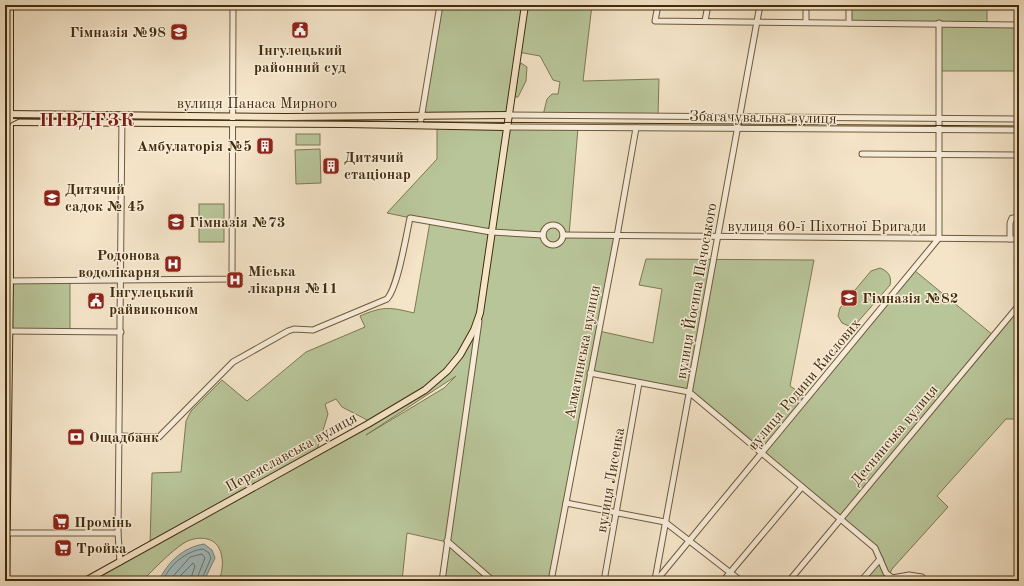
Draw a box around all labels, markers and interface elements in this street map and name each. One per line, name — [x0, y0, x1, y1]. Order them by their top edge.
public building icon: Інгулецький районний суд — [290, 20, 310, 40]
school or university icon: Гімназія №98 — [169, 22, 189, 42]
place label: Гімназія №98 — [70, 26, 166, 41]
place label: Інгулецький районний суд — [254, 44, 346, 76]
street label: вулиця Панаса Мирного — [177, 97, 337, 112]
street label: Збагачувальна вулиця — [689, 110, 837, 127]
district label: ПІВДГЗК — [39, 112, 135, 131]
building icon: Амбулаторія №5 — [255, 136, 275, 156]
place label: Амбулаторія №5 — [137, 140, 252, 155]
place label: Дитячий стаціонар — [344, 151, 411, 183]
building icon: Дитячий стаціонар — [321, 156, 341, 176]
place label: Дитячий садок № 45 — [65, 183, 145, 215]
school or university icon: Дитячий садок № 45 — [42, 188, 62, 208]
street label: вулиця Йосипа Пачоського — [671, 201, 720, 381]
school or university icon: Гімназія №73 — [166, 212, 186, 232]
place label: Гімназія №73 — [189, 216, 285, 231]
street label: вулиця 60-ї Піхотної Бригади — [728, 220, 926, 235]
place label: Родонова водолікарня — [78, 249, 160, 281]
hospital icon: Родонова водолікарня — [163, 254, 183, 274]
place label: Міська лікарня №11 — [248, 265, 338, 297]
hospital icon: Міська лікарня №11 — [225, 270, 245, 290]
street label: Алматинська вулиця — [563, 284, 604, 421]
place label: Інгулецький райвиконком — [109, 286, 199, 318]
school or university icon: Гімназія №82 — [839, 288, 859, 308]
public building icon: Інгулецький райвиконком — [86, 291, 106, 311]
place label: Гімназія №82 — [862, 292, 958, 307]
street label: вулиця Родини Кислових — [746, 316, 864, 453]
street label: Деснянська вулиця — [849, 382, 942, 489]
street label: Переяславська вулиця — [223, 411, 360, 496]
street label: вулиця Лисенка — [595, 426, 628, 534]
bank icon: Ощадбанк — [66, 427, 86, 447]
place label: Ощадбанк — [89, 431, 159, 446]
supermarket icon: Промінь — [51, 512, 71, 532]
place label: Промінь — [74, 516, 132, 531]
supermarket icon: Тройка — [53, 538, 73, 558]
place label: Тройка — [76, 542, 127, 557]

